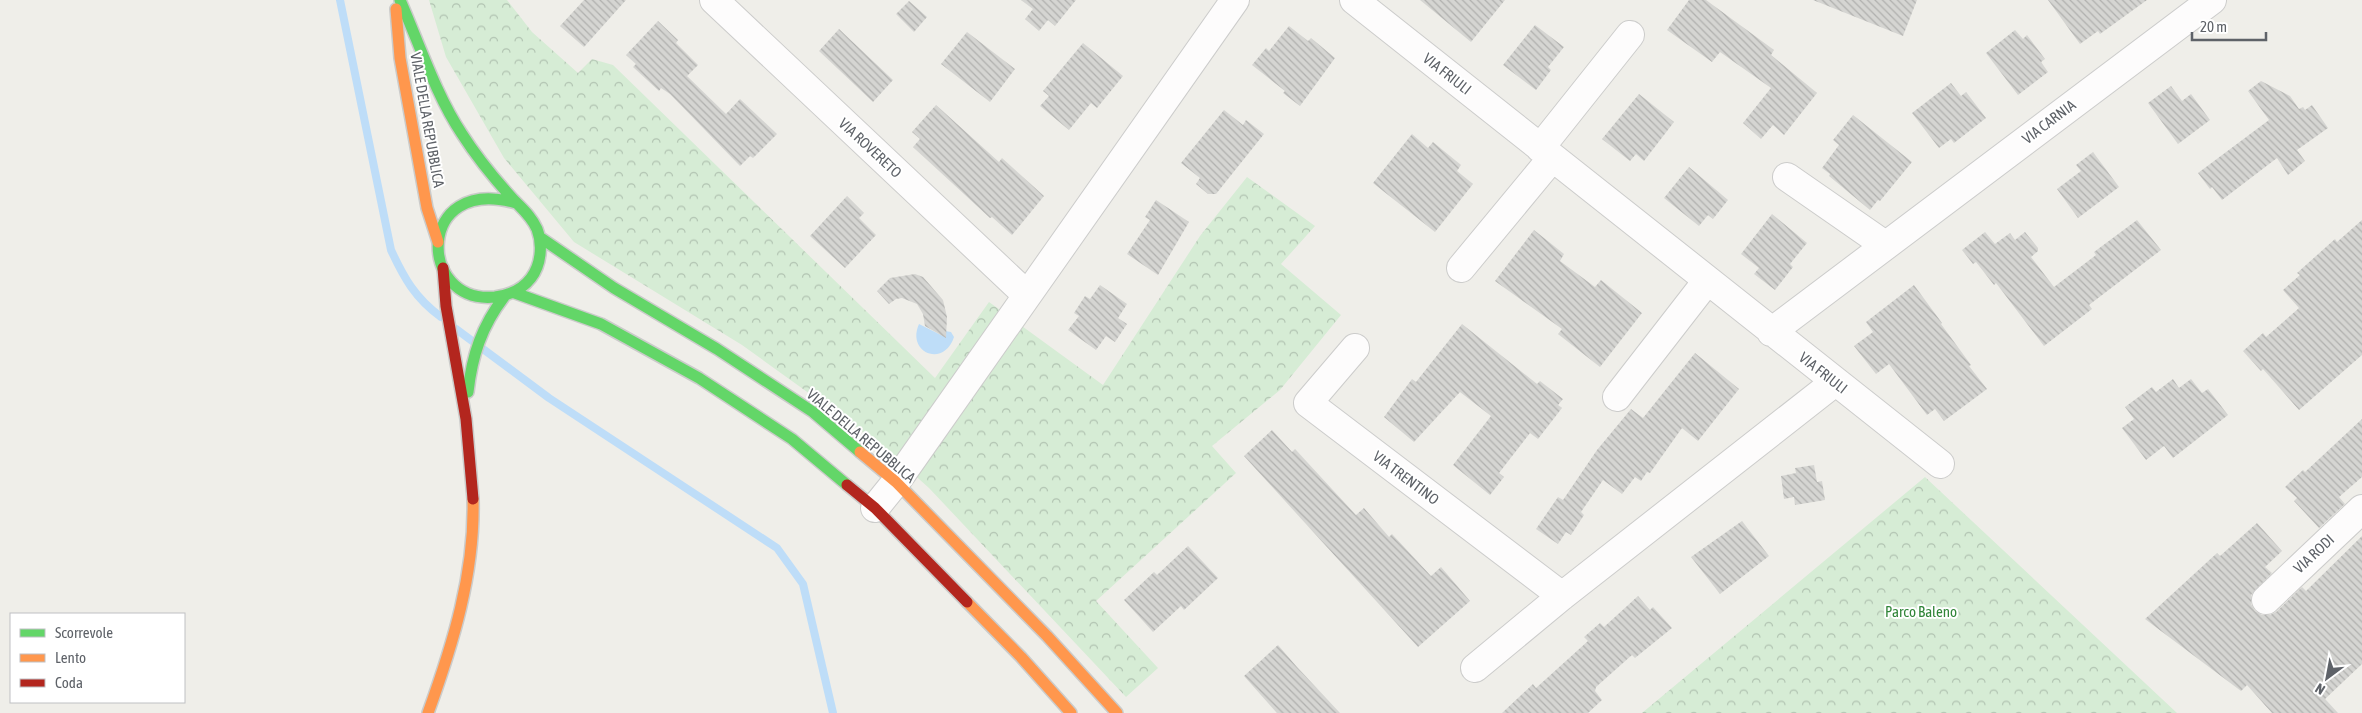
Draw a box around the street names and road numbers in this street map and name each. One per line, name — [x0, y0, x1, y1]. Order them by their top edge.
street label: VIA FRIULI — [1420, 50, 1475, 98]
street label: VIALE DELLA REPUBBLICA — [407, 51, 448, 189]
street label: VIA CARNIA — [2019, 96, 2079, 147]
street label: VIA ROVERETO — [836, 114, 905, 181]
street label: VIA FRIULI — [1796, 349, 1851, 397]
street label: VIALE DELLA REPUBBLICA — [804, 385, 920, 486]
street label: VIA TRENTINO — [1370, 447, 1443, 508]
street label: VIA RODI — [2290, 531, 2337, 577]

